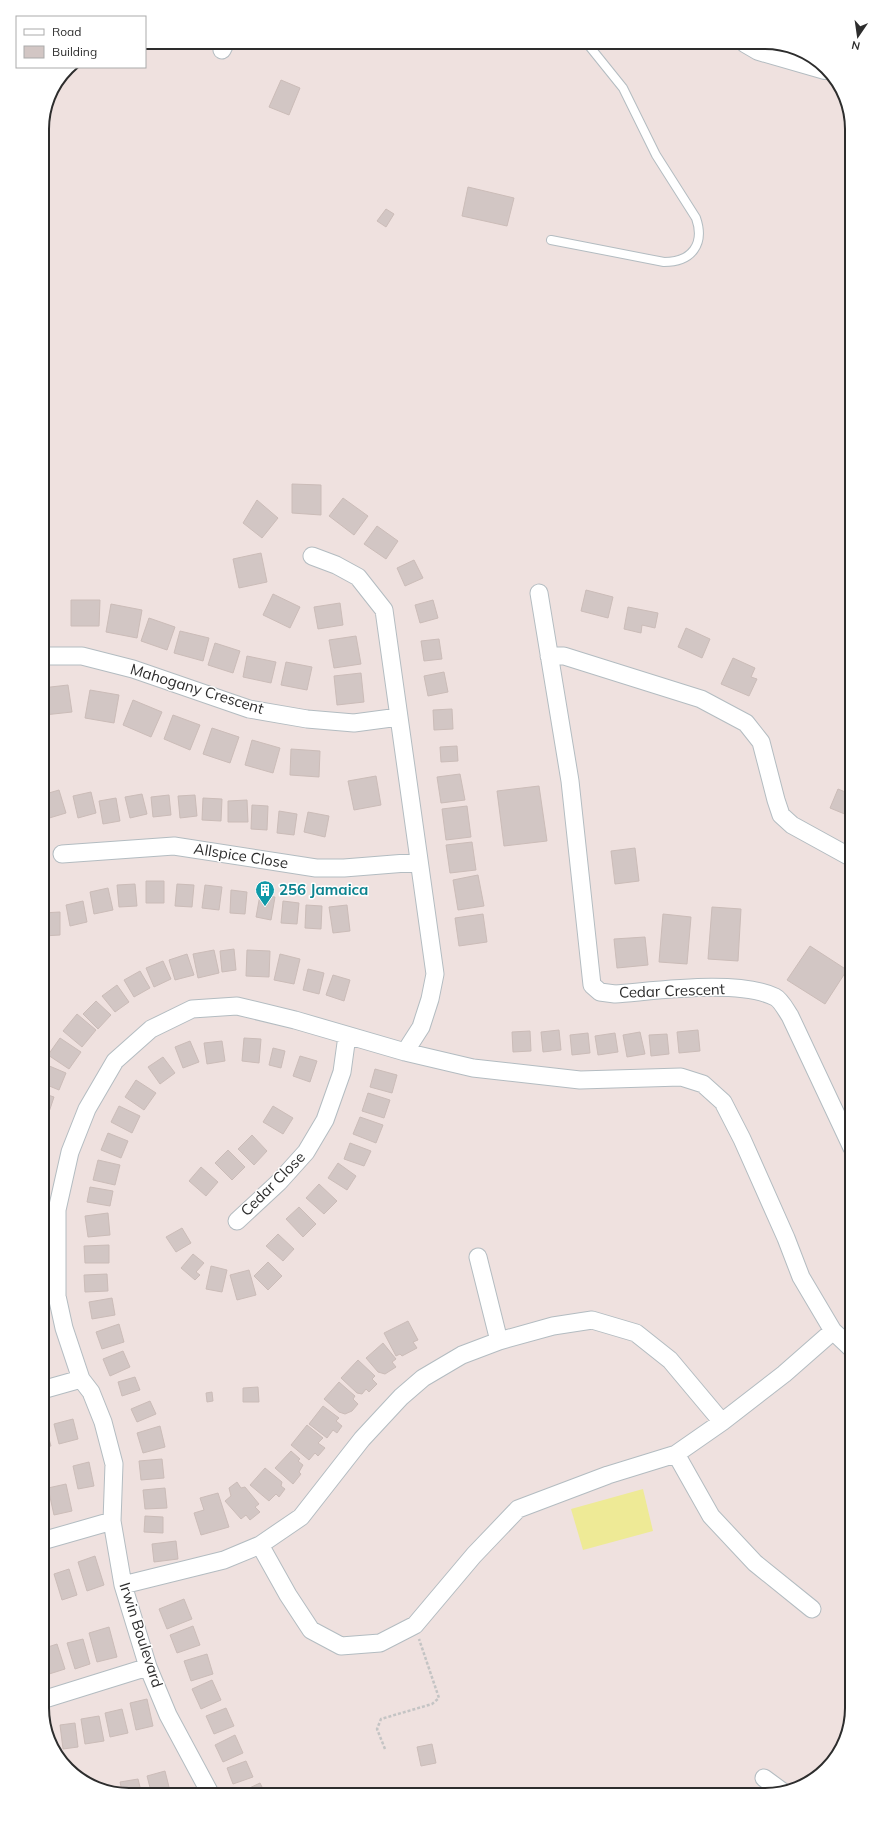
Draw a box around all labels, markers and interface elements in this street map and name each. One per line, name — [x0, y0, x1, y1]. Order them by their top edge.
legend — [16, 16, 146, 68]
north arrow — [838, 16, 878, 56]
text: Road — [52, 24, 81, 39]
text: N — [850, 38, 861, 53]
text: Building — [52, 44, 97, 59]
street label: Mahogany Crescent — [128, 659, 266, 718]
street label: Allspice Close — [192, 839, 290, 872]
building icon: 256 Jamaica — [254, 879, 276, 907]
place label: 256 Jamaica — [279, 880, 368, 899]
street label: Cedar Crescent — [619, 979, 725, 1002]
street label: Cedar Close — [236, 1147, 309, 1220]
street label: Irwin Boulevard — [116, 1580, 167, 1690]

